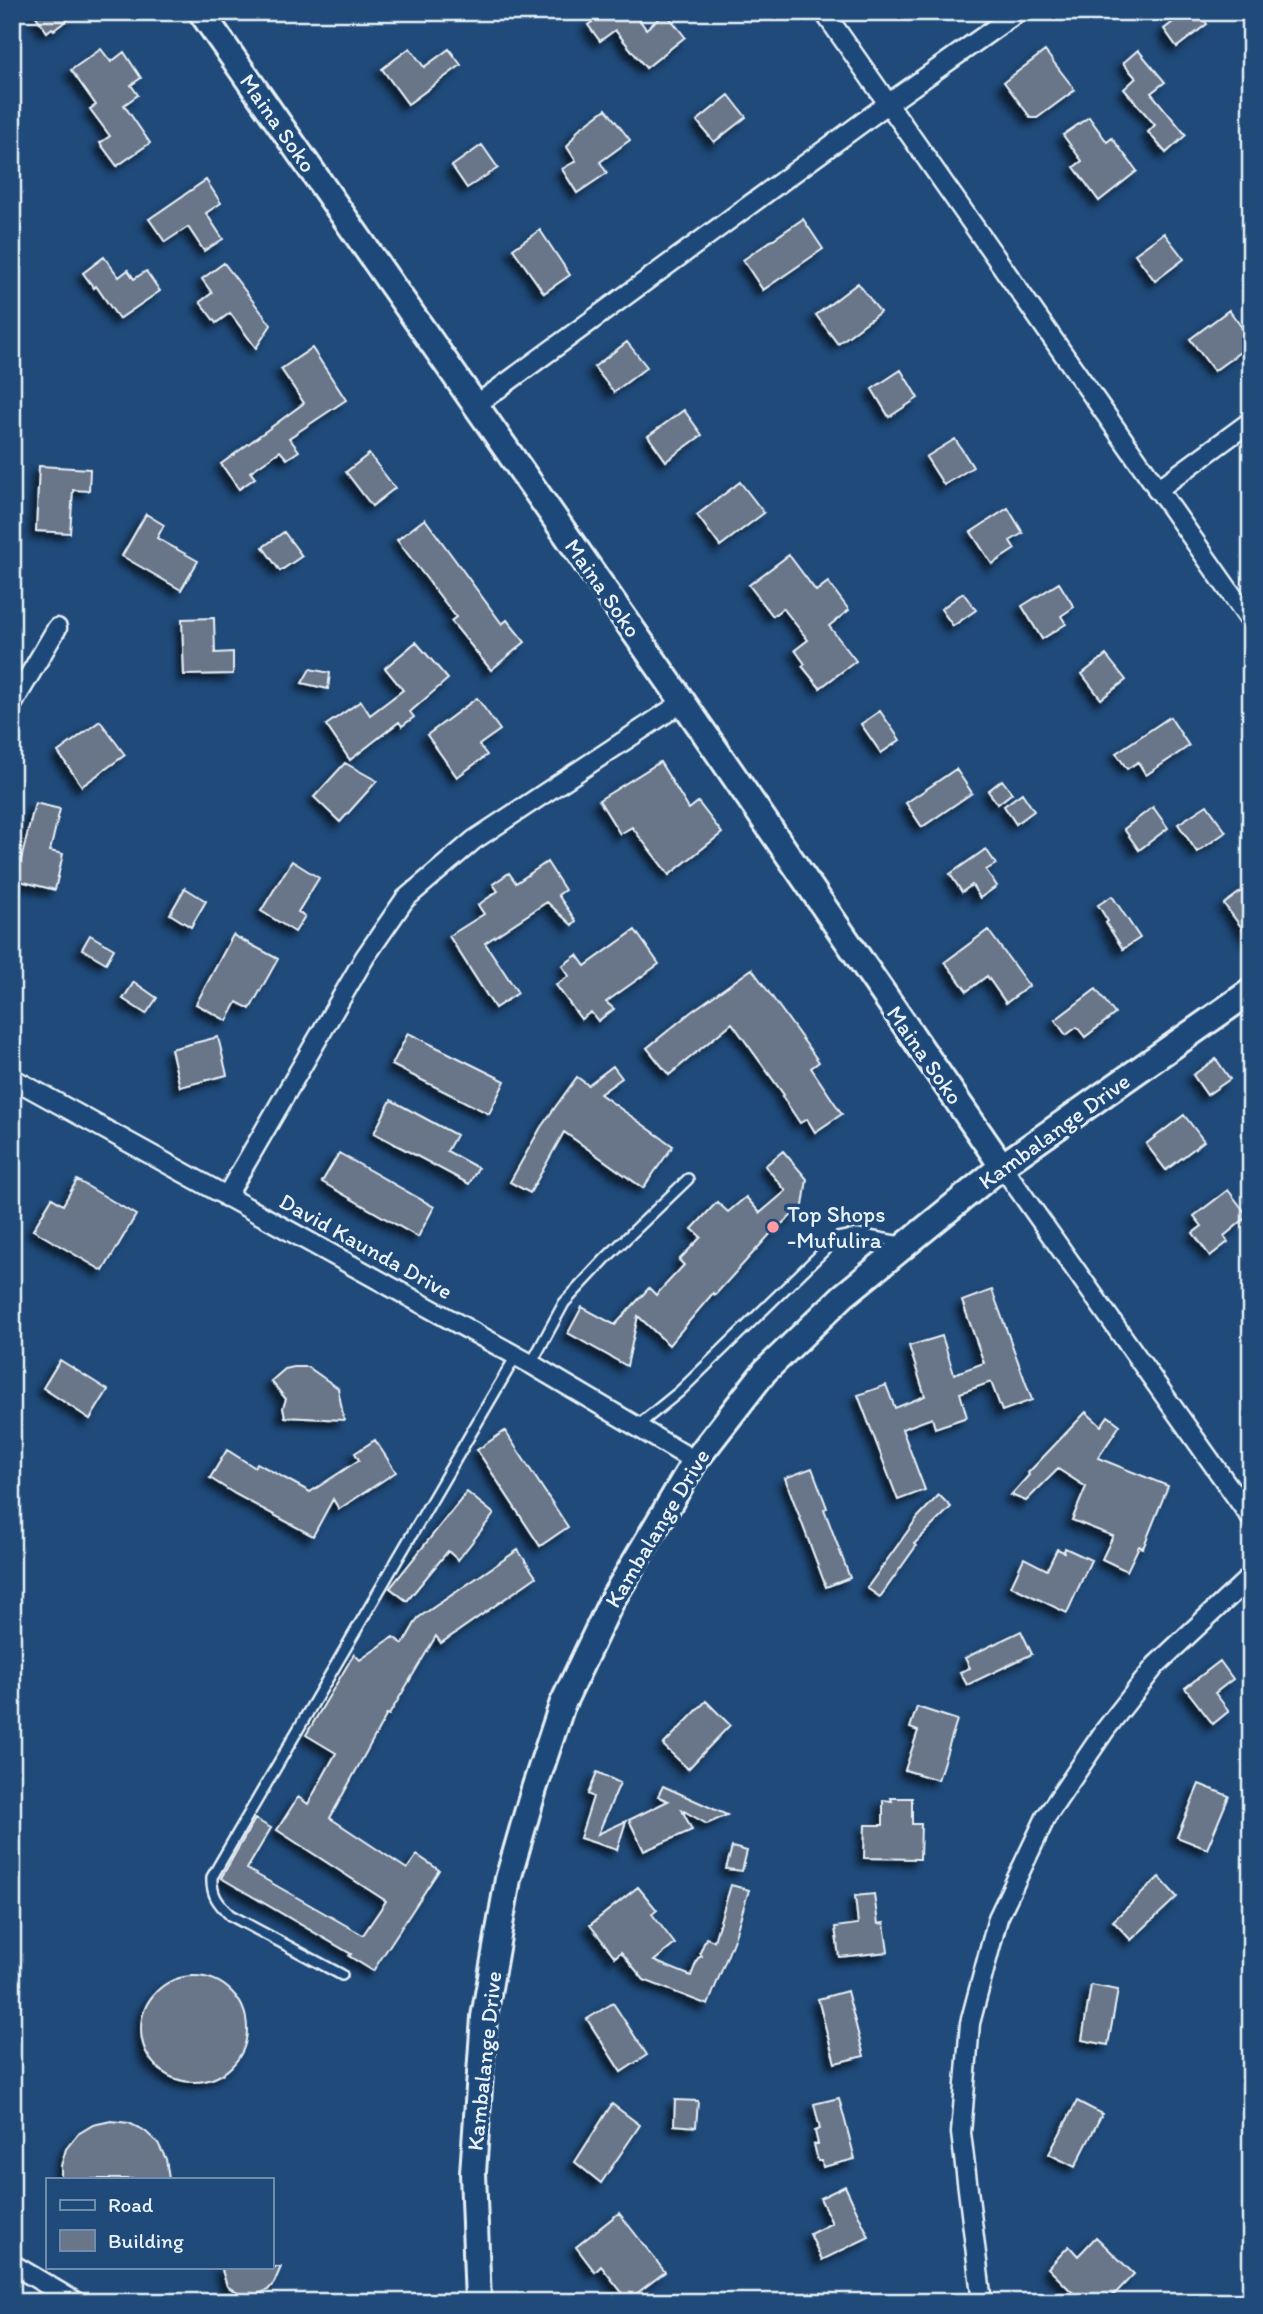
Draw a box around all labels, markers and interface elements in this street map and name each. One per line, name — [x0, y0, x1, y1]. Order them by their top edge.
street label: Maina Soko — [234, 68, 322, 178]
street label: Maina Soko — [559, 533, 647, 643]
street label: Maina Soko — [881, 1000, 969, 1110]
street label: Kambalange Drive — [973, 1067, 1135, 1195]
street label: David Kaunda Drive — [274, 1187, 458, 1305]
place label: Top Shops -Mufulira — [787, 1200, 886, 1254]
marker: Top Shops -Mufulira — [765, 1219, 781, 1235]
street label: Kambalange Drive — [599, 1443, 715, 1613]
street label: Kambalange Drive — [461, 1970, 507, 2152]
legend — [46, 2178, 273, 2268]
text: Road — [108, 2192, 154, 2217]
text: Building — [108, 2228, 184, 2253]

